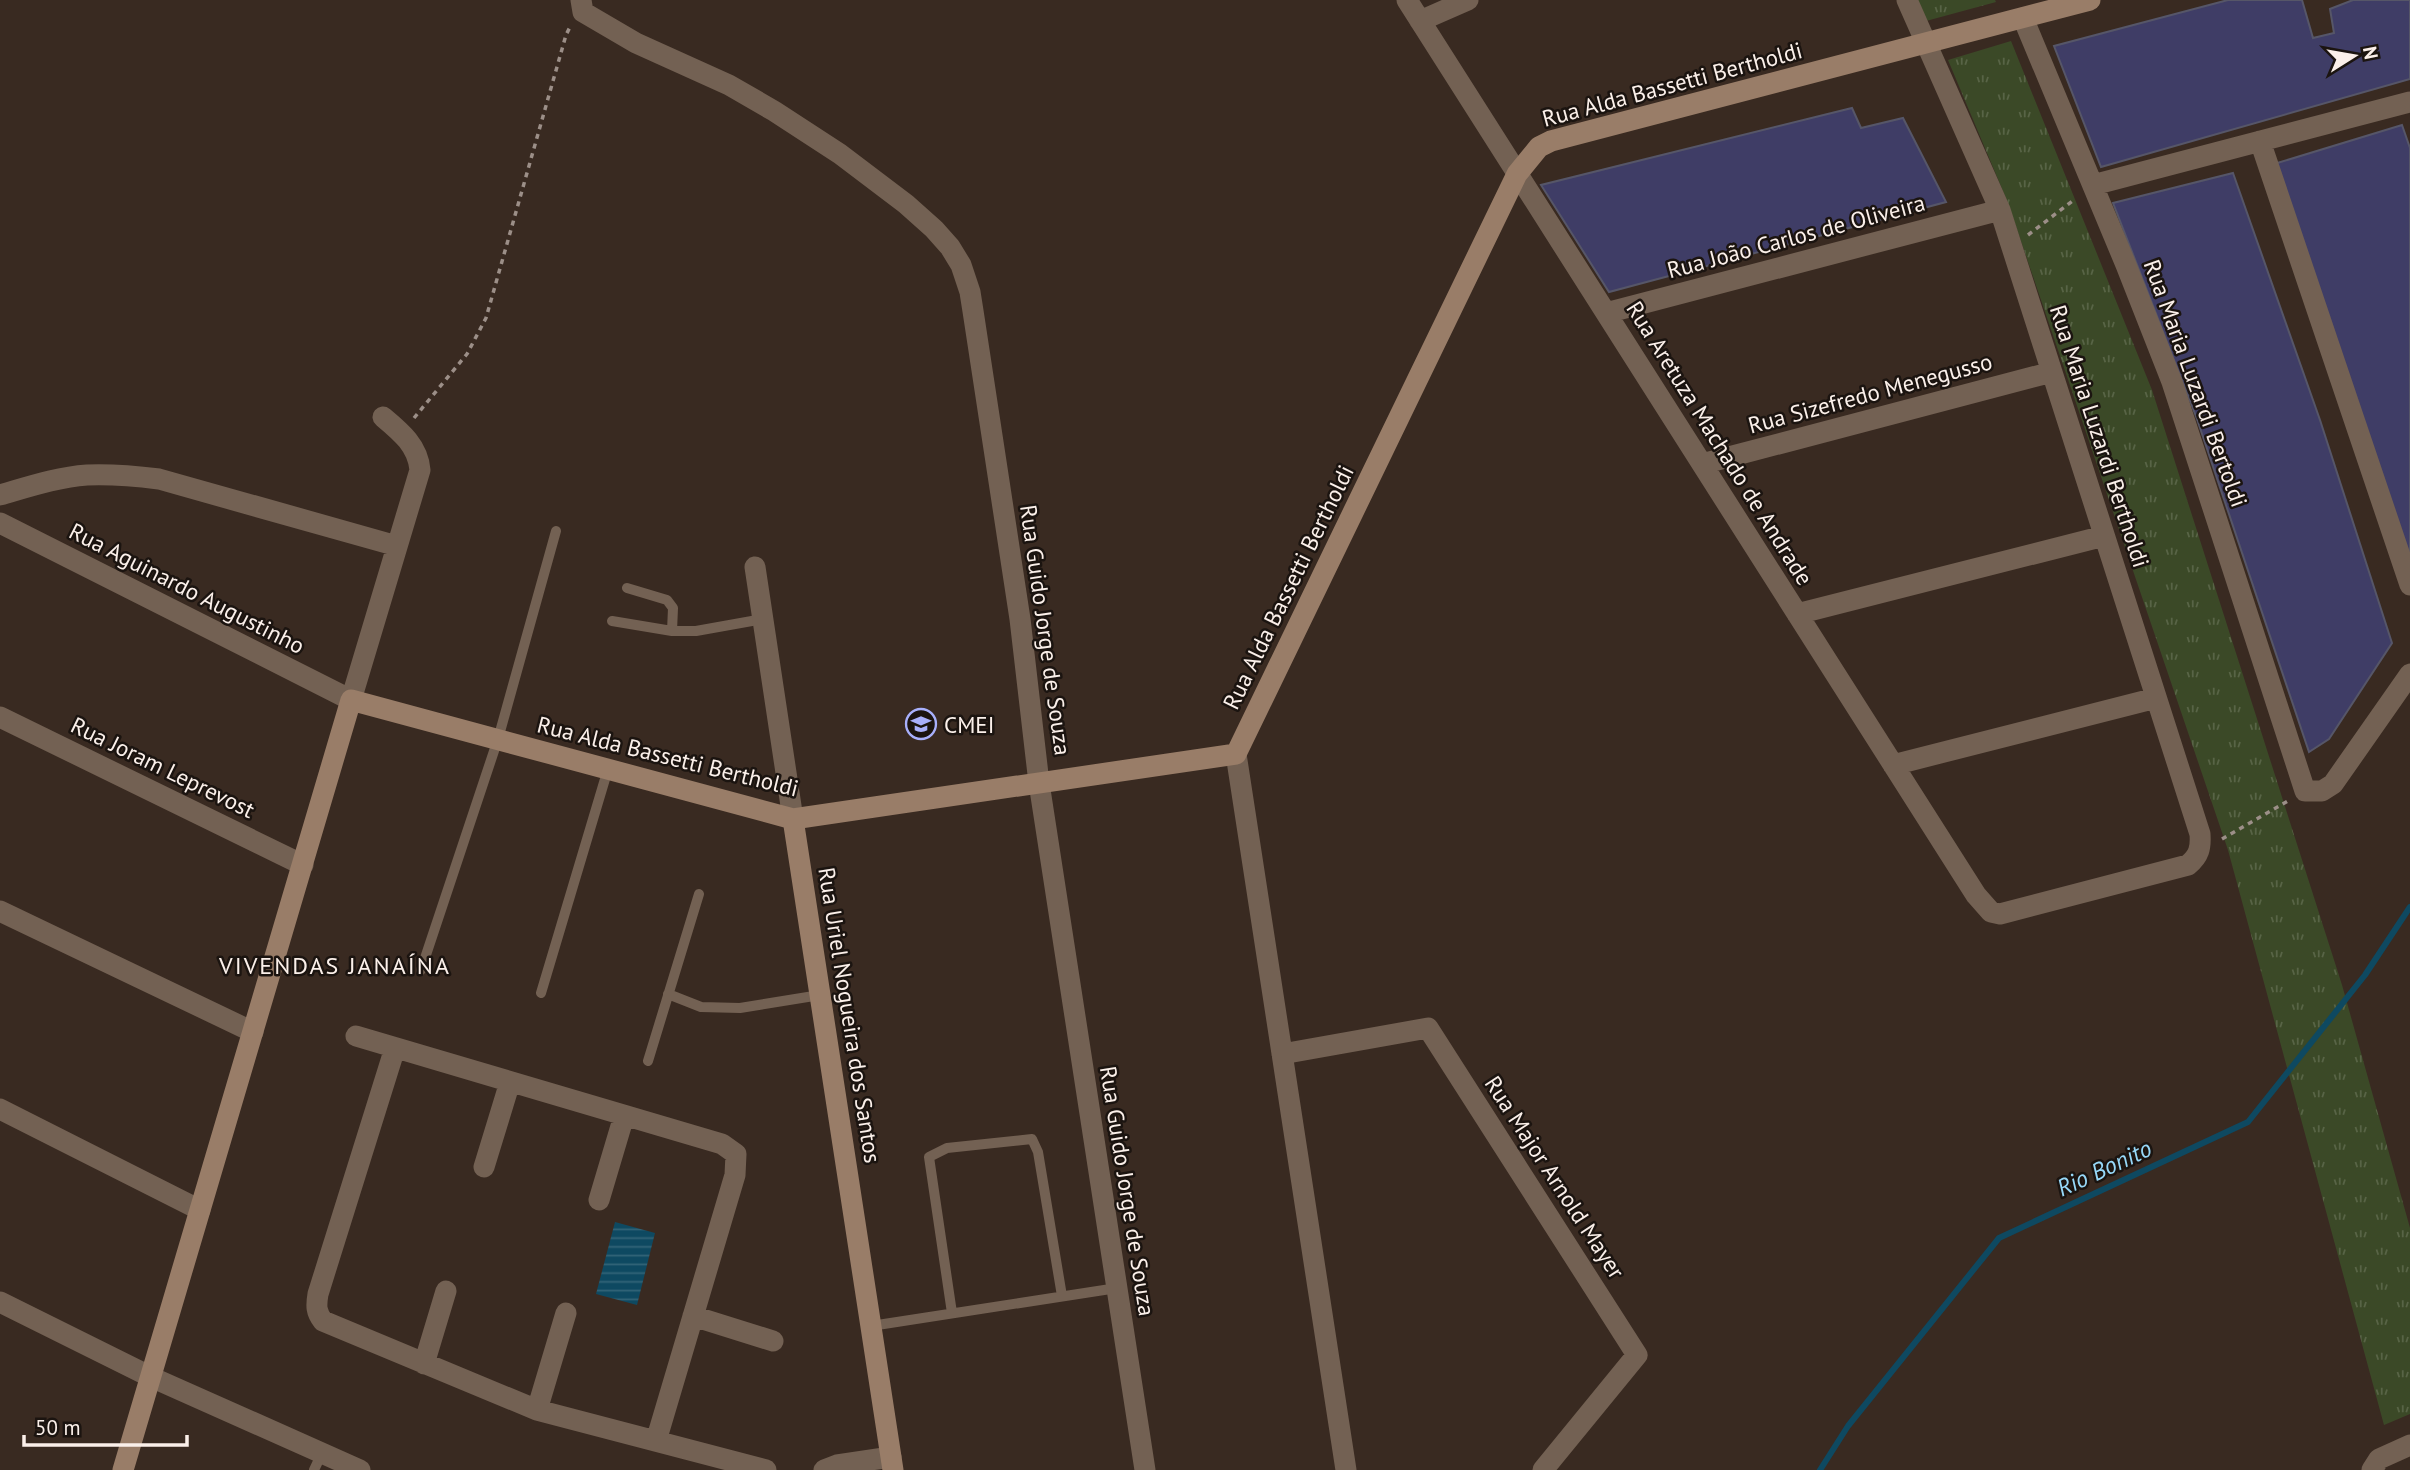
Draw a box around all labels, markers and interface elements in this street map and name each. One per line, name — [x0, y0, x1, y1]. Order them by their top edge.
north arrow — [2319, 21, 2389, 91]
street label: Rua Alda Bassetti Bertholdi — [1539, 35, 1805, 133]
text: N — [2358, 44, 2384, 61]
street label: Rua João Carlos de Oliveira — [1664, 188, 1928, 284]
street label: Rua Maria Luzardi Bertoldi — [2138, 255, 2254, 511]
street label: Rua Aretuza Machado de Andrade — [1620, 296, 1820, 590]
street label: Rua Maria Luzardi Bertholdi — [2044, 301, 2156, 571]
street label: Rua Sizefredo Menegusso — [1745, 346, 1995, 440]
street label: Rua Alda Bassetti Bertholdi — [1216, 460, 1360, 714]
street label: Rua Guido Jorge de Souza — [1014, 503, 1078, 757]
street label: Rua Aguinardo Augustinho — [64, 516, 310, 660]
school or university icon: CMEI — [904, 707, 938, 741]
street label: Rua Alda Bassetti Bertholdi — [534, 709, 802, 803]
street label: Rua Joram Leprevost — [66, 710, 260, 824]
place label: CMEI — [944, 710, 994, 739]
street label: Rua Uriel Nogueira dos Santos — [812, 865, 888, 1165]
district label: VIVENDAS JANAÍNA — [218, 950, 451, 981]
street label: Rua Guido Jorge de Souza — [1094, 1064, 1162, 1318]
street label: Rua Major Arnold Mayer — [1479, 1070, 1631, 1284]
water label: Rio Bonito — [2052, 1133, 2157, 1203]
scale bar — [24, 1404, 187, 1448]
text: 50 m — [35, 1414, 81, 1441]

